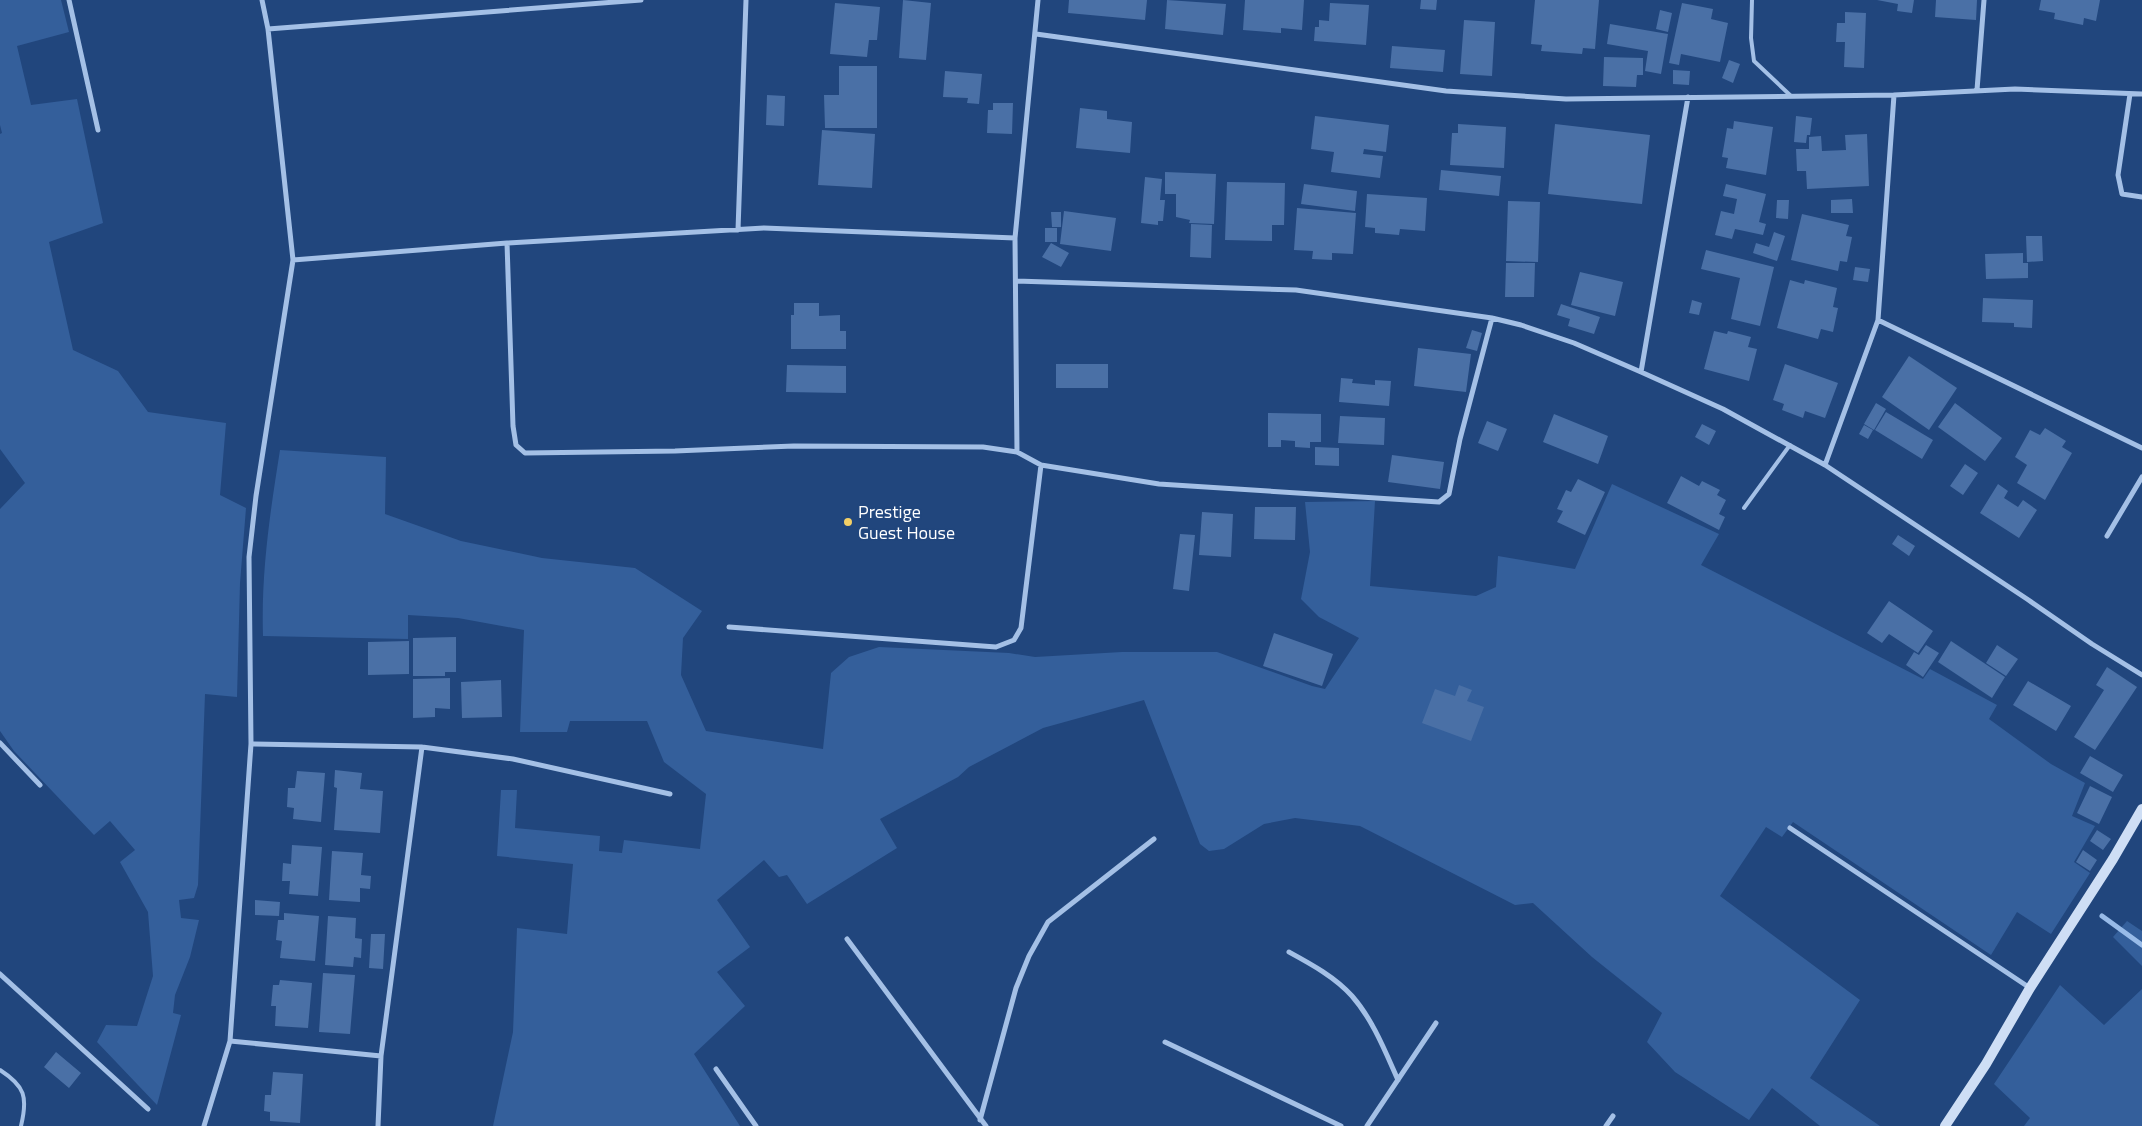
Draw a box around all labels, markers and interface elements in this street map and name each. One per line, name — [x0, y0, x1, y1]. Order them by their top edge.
place label: Prestige Guest House — [858, 498, 955, 546]
marker: Prestige Guest House — [842, 516, 854, 528]

